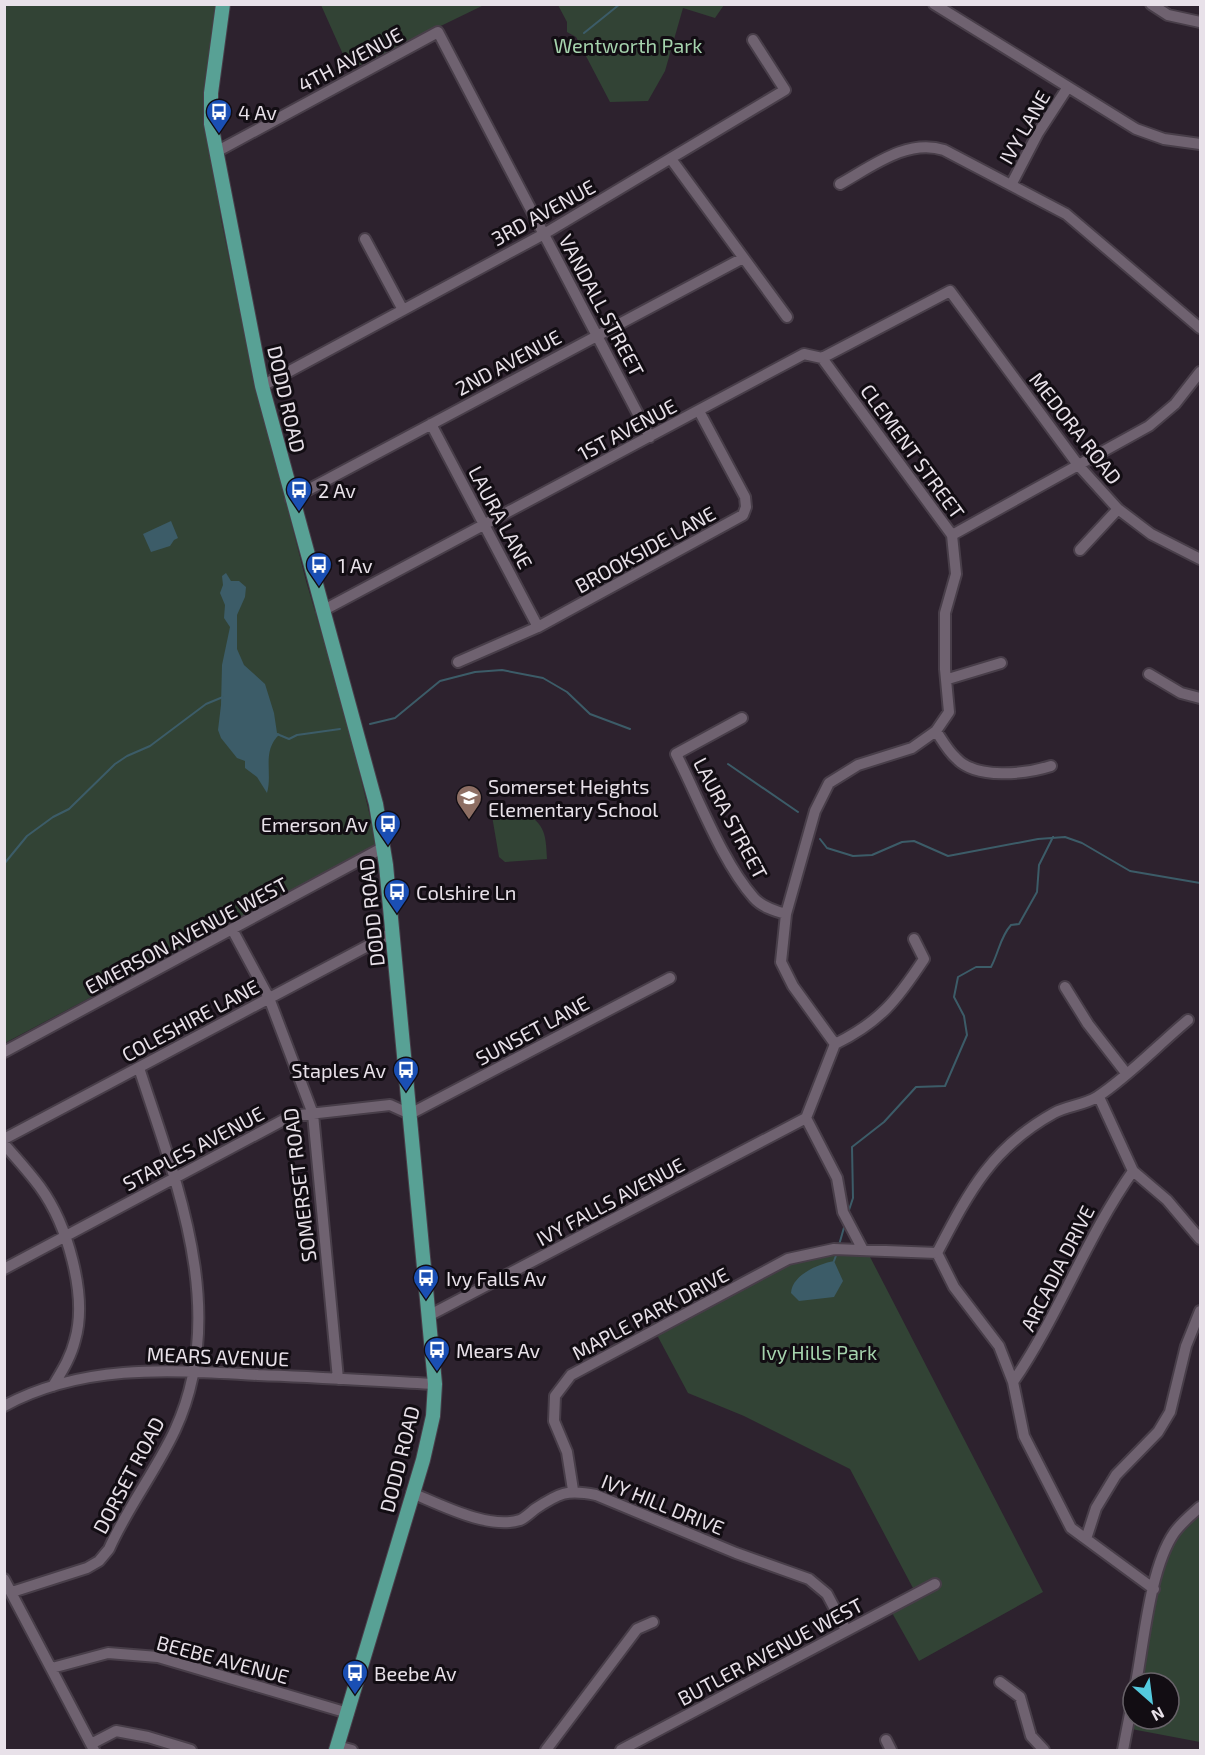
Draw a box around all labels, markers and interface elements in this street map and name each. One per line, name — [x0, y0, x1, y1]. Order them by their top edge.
street label: 4TH AVENUE — [294, 21, 406, 97]
park label: Wentworth Park — [554, 33, 702, 57]
street label: IVY LANE — [993, 86, 1055, 168]
bus stop icon: 4 Av — [204, 97, 234, 135]
place label: 4 Av — [238, 100, 277, 124]
street label: 3RD AVENUE — [487, 174, 599, 250]
street label: VANDALL STREET — [554, 230, 650, 380]
street label: 2ND AVENUE — [451, 324, 565, 400]
street label: DODD ROAD — [263, 343, 311, 455]
street label: MEDORA ROAD — [1025, 367, 1127, 489]
street label: CLEMENT STREET — [856, 379, 970, 523]
street label: 1ST AVENUE — [574, 393, 680, 465]
street label: LAURA LANE — [464, 462, 538, 572]
bus stop icon: 2 Av — [284, 475, 314, 513]
place label: 2 Av — [318, 478, 356, 502]
street label: BROOKSIDE LANE — [571, 501, 719, 597]
bus stop icon: 1 Av — [304, 550, 334, 588]
place label: 1 Av — [338, 553, 373, 577]
street label: LAURA STREET — [689, 753, 773, 883]
place label: Somerset Heights Elementary School — [488, 774, 658, 821]
school or university icon: Somerset Heights Elementary School — [454, 783, 484, 821]
bus stop icon: Emerson Av — [373, 809, 403, 847]
place label: Emerson Av — [261, 812, 368, 836]
street label: DODD ROAD — [353, 857, 389, 967]
street label: EMERSON AVENUE WEST — [81, 871, 292, 999]
bus stop icon: Colshire Ln — [382, 877, 412, 915]
place label: Colshire Ln — [416, 880, 516, 904]
street label: COLESHIRE LANE — [117, 974, 263, 1066]
street label: SUNSET LANE — [471, 990, 593, 1070]
bus stop icon: Staples Av — [391, 1055, 421, 1093]
place label: Staples Av — [291, 1058, 386, 1082]
street label: STAPLES AVENUE — [118, 1101, 268, 1195]
street label: SOMERSET ROAD — [278, 1107, 320, 1263]
street label: IVY FALLS AVENUE — [532, 1152, 688, 1250]
street label: ARCADIA DRIVE — [1015, 1201, 1099, 1335]
street label: MAPLE PARK DRIVE — [568, 1262, 732, 1364]
bus stop icon: Ivy Falls Av — [411, 1263, 441, 1301]
place label: Ivy Falls Av — [446, 1266, 547, 1290]
bus stop icon: Mears Av — [422, 1335, 452, 1373]
place label: Mears Av — [456, 1338, 540, 1362]
park label: Ivy Hills Park — [761, 1340, 877, 1364]
street label: MEARS AVENUE — [146, 1342, 290, 1370]
street label: DODD ROAD — [374, 1403, 424, 1515]
street label: DORSET ROAD — [87, 1413, 169, 1537]
street label: IVY HILL DRIVE — [598, 1468, 728, 1540]
street label: BUTLER AVENUE WEST — [673, 1592, 867, 1710]
street label: BEEBE AVENUE — [154, 1630, 292, 1688]
bus stop icon: Beebe Av — [340, 1658, 370, 1696]
place label: Beebe Av — [374, 1661, 457, 1685]
north arrow — [1121, 1671, 1181, 1731]
text: N — [1149, 1704, 1168, 1726]

